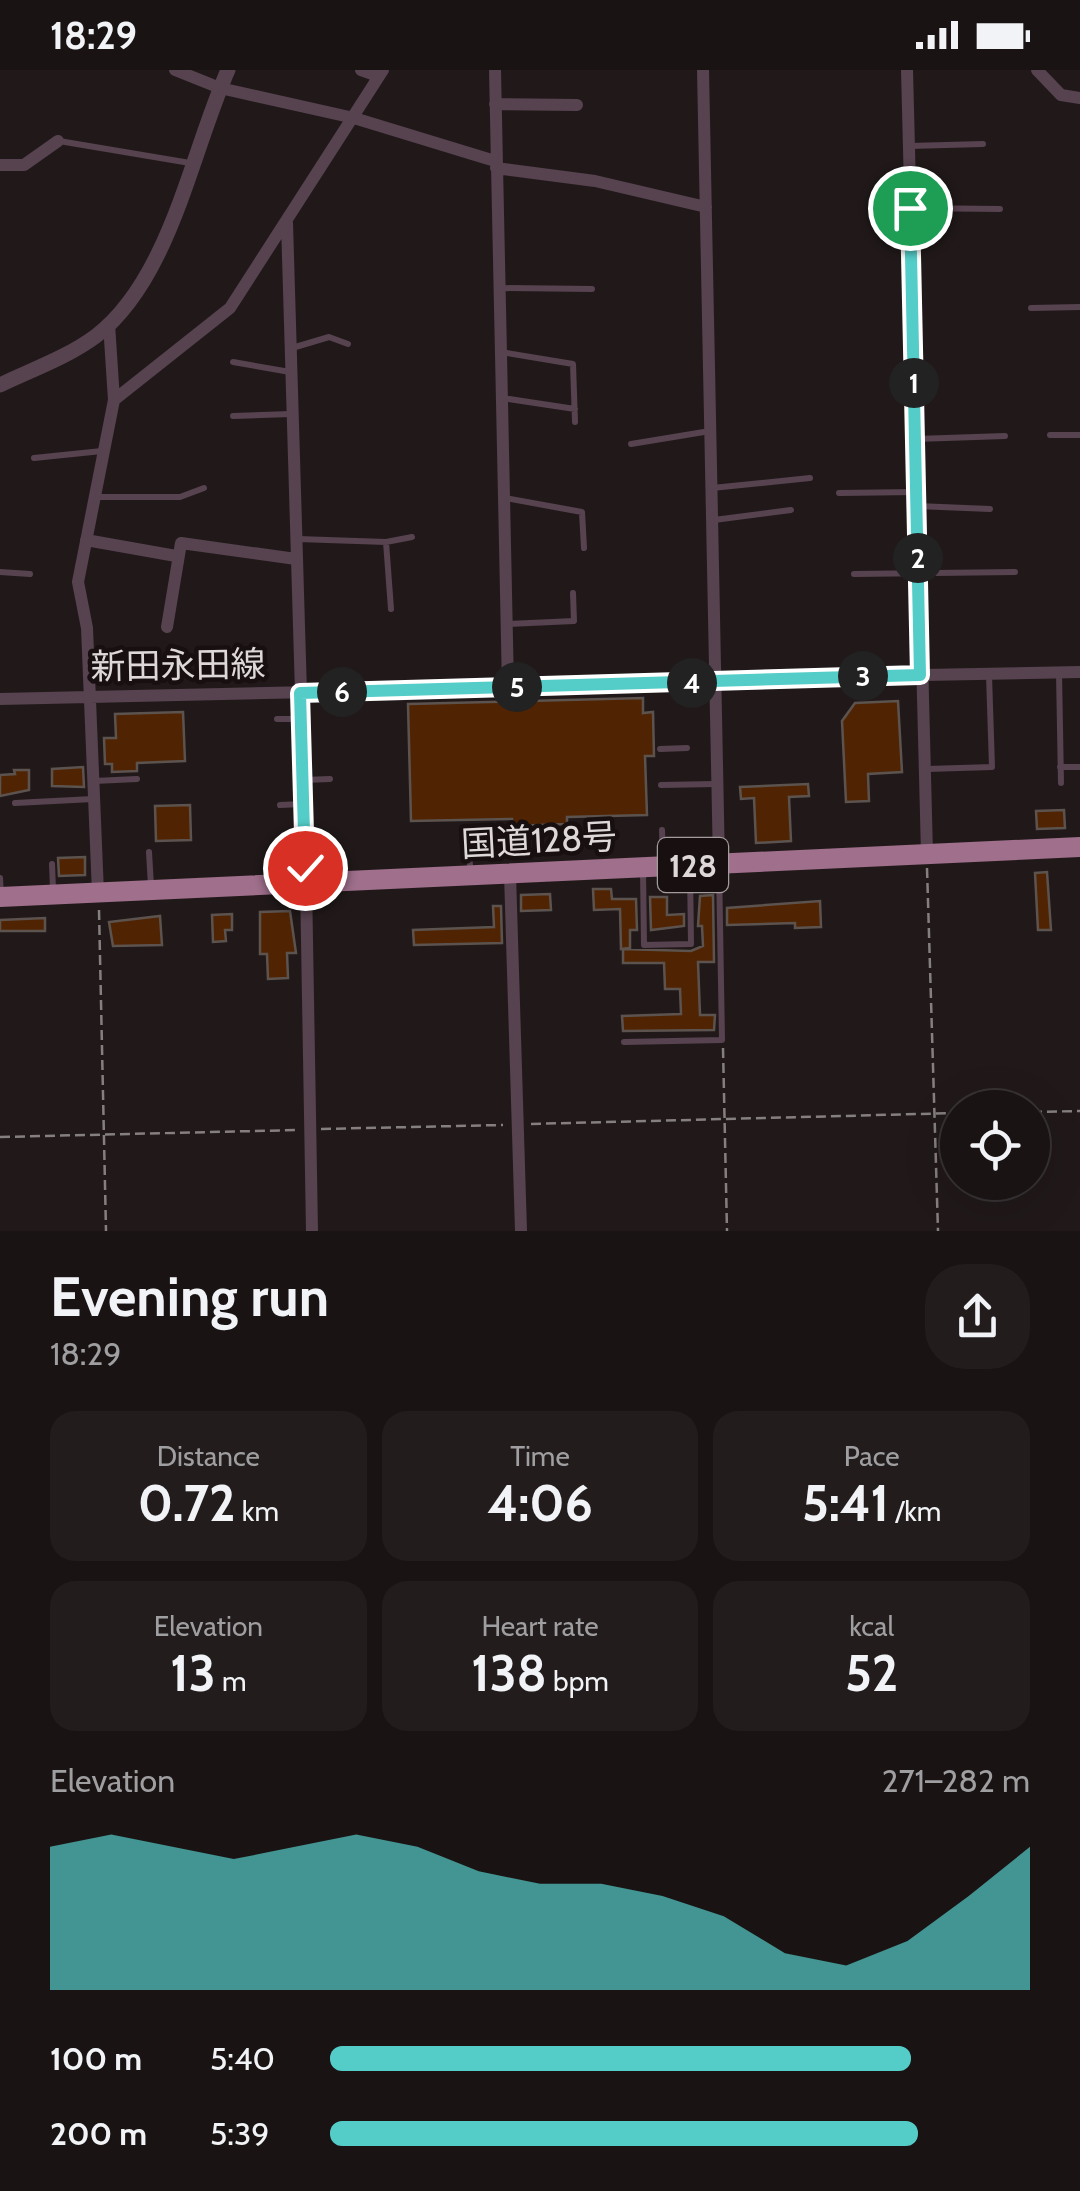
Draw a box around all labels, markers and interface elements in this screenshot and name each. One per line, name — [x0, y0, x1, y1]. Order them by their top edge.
text: 18:29 — [50, 12, 137, 59]
pin — [868, 166, 953, 251]
icon: arrive — [883, 181, 938, 236]
pin: 1 — [889, 358, 939, 408]
text: 1 — [909, 366, 919, 400]
pin: 2 — [893, 533, 943, 583]
text: 2 — [911, 541, 925, 575]
street label: 新田永田線 — [90, 642, 266, 688]
pin: 3 — [838, 651, 888, 701]
pin: 4 — [667, 658, 717, 708]
text: 3 — [855, 659, 871, 693]
pin: 5 — [492, 662, 542, 712]
text: 4 — [683, 666, 701, 700]
pin: 6 — [317, 667, 367, 717]
text: 5 — [509, 670, 525, 704]
text: 6 — [334, 675, 350, 709]
street label: 国道128号 — [460, 814, 618, 866]
pin — [263, 826, 348, 911]
road number: 128 — [658, 838, 728, 892]
icon: check — [278, 841, 333, 896]
map controls — [940, 1090, 1050, 1200]
button: locate — [940, 1090, 1050, 1200]
text: Evening run — [50, 1263, 329, 1330]
button: share — [925, 1264, 1030, 1369]
text: 18:29 — [50, 1334, 121, 1373]
text: Distance — [157, 1439, 260, 1473]
text: Time — [510, 1439, 570, 1473]
text: Pace — [844, 1439, 900, 1473]
text: 0.72 — [138, 1473, 236, 1534]
text: 4:06 — [487, 1473, 593, 1534]
text: 5:41 — [802, 1473, 889, 1534]
text: km — [236, 1494, 279, 1528]
text: /km — [889, 1494, 941, 1528]
text: Elevation — [154, 1609, 263, 1643]
text: Heart rate — [481, 1609, 599, 1643]
text: kcal — [849, 1609, 894, 1643]
text: 13 — [170, 1643, 216, 1704]
text: 138 — [471, 1643, 547, 1704]
text: 52 — [845, 1643, 898, 1704]
text: m — [216, 1664, 246, 1698]
text: bpm — [547, 1664, 609, 1698]
text: Elevation — [50, 1761, 175, 1800]
text: 271–282 m — [882, 1761, 1030, 1800]
text: 100 m — [50, 2039, 142, 2078]
text: 5:40 — [210, 2039, 275, 2078]
text: 200 m — [50, 2114, 147, 2153]
text: 5:39 — [210, 2114, 269, 2153]

